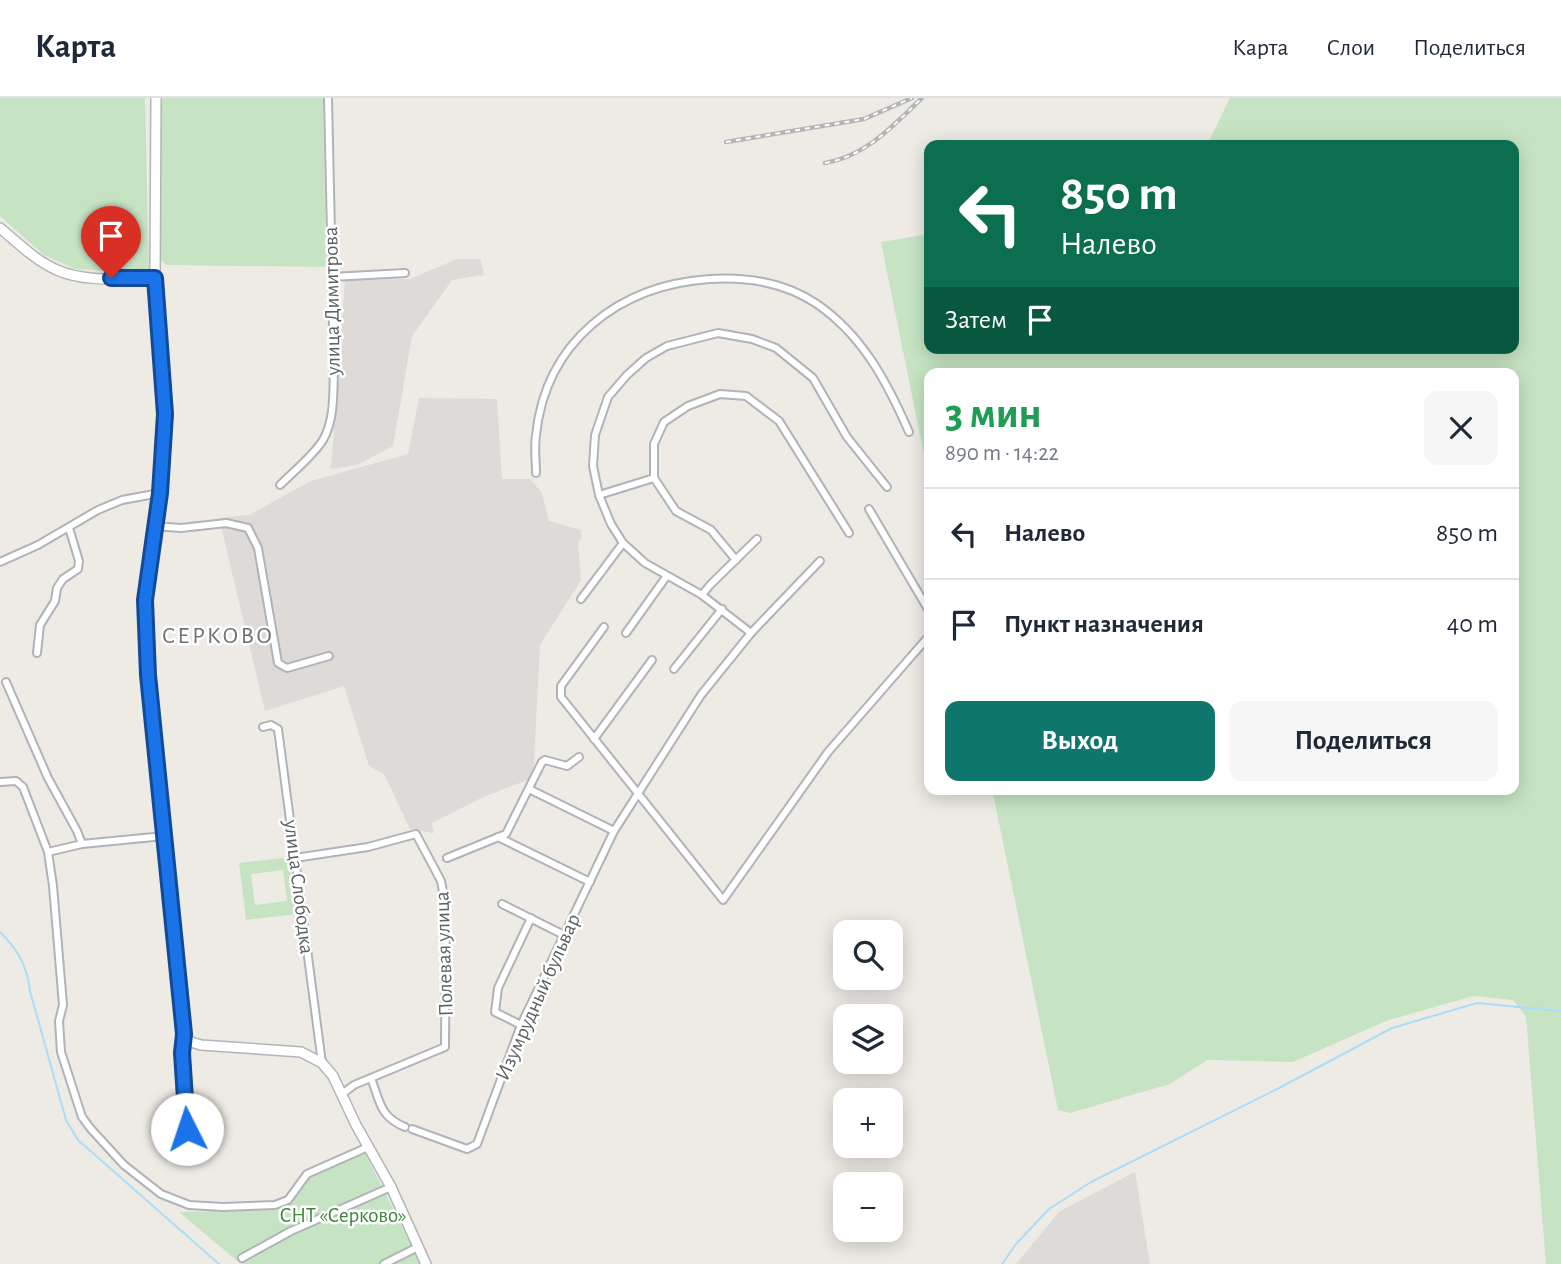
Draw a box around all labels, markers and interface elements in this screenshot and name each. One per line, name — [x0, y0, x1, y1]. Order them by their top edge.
text: Карта — [35, 31, 116, 64]
text: Карта — [1232, 36, 1288, 60]
text: Слои — [1326, 36, 1375, 60]
text: Поделиться — [1413, 36, 1526, 60]
icon: left — [945, 168, 1036, 259]
text: 850 m — [1060, 170, 1178, 219]
pin — [81, 206, 141, 278]
icon: arrive — [92, 217, 130, 255]
street label: улица Димитрова — [320, 226, 344, 377]
text: Налево — [1060, 228, 1157, 260]
icon: arrive — [1021, 301, 1059, 339]
text: Затем — [945, 307, 1007, 333]
button: close — [1424, 391, 1498, 465]
text: 3 мин — [945, 393, 1042, 435]
text: 890 m · 14:22 — [945, 442, 1059, 465]
icon: left — [945, 515, 983, 553]
text: Налево — [1004, 520, 1085, 546]
text: 850 m — [1436, 520, 1498, 546]
icon: arrive — [945, 606, 983, 644]
text: Пункт назначения — [1004, 611, 1204, 637]
text: 40 m — [1447, 611, 1498, 637]
district label: СЕРКОВО — [162, 624, 274, 648]
button: Выход — [945, 701, 1215, 781]
button: Поделиться — [1229, 701, 1498, 781]
street label: улица Слободка — [280, 818, 318, 956]
street label: Полевая улица — [431, 891, 457, 1017]
street label: Изумрудный бульвар — [492, 911, 584, 1083]
map controls — [833, 920, 903, 1242]
button: search — [833, 920, 903, 990]
button: layers — [833, 1004, 903, 1074]
button: + — [833, 1088, 903, 1158]
position arrow — [150, 1092, 224, 1166]
button: − — [833, 1172, 903, 1242]
park label: СНТ «Серково» — [279, 1205, 407, 1226]

